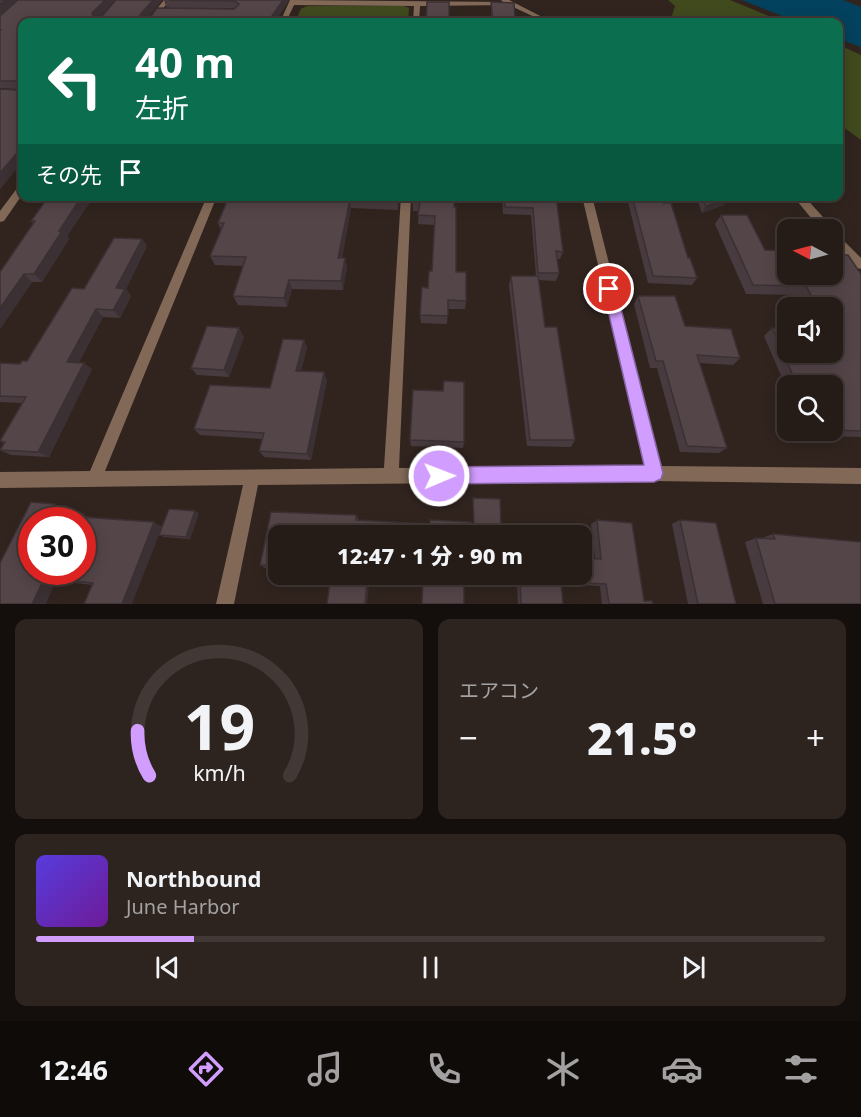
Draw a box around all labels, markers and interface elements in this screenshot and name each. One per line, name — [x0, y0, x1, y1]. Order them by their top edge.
text: 40 m — [135, 33, 235, 90]
icon: left — [36, 42, 114, 120]
text: 左折 — [135, 89, 189, 126]
icon: arrive — [114, 156, 147, 189]
text: その先 — [36, 159, 102, 189]
north arrow — [777, 219, 843, 285]
map controls — [777, 219, 843, 441]
pin — [583, 263, 634, 314]
icon: arrive — [592, 272, 625, 305]
button: sound — [777, 297, 843, 363]
button: search — [777, 375, 843, 441]
position arrow — [407, 444, 471, 508]
speed limit sign: 30 — [18, 507, 96, 585]
text: 12:47 · 1 分 · 90 m — [337, 540, 523, 570]
text: エアコン — [459, 677, 539, 704]
text: 19 — [183, 683, 255, 768]
text: 21.5° — [587, 707, 697, 768]
text: − — [459, 715, 478, 760]
text: + — [806, 715, 825, 760]
text: km/h — [193, 758, 245, 787]
text: Northbound — [126, 863, 261, 893]
text: June Harbor — [126, 893, 240, 920]
icon: previous — [151, 951, 184, 984]
icon: pause — [414, 951, 447, 984]
icon: next — [677, 951, 710, 984]
icon: directions — [185, 1048, 227, 1090]
icon: music — [304, 1048, 346, 1090]
icon: phone — [423, 1048, 465, 1090]
icon: climate — [542, 1048, 584, 1090]
icon: car — [661, 1048, 703, 1090]
icon: filters — [780, 1048, 822, 1090]
text: 12:46 — [39, 1051, 108, 1088]

